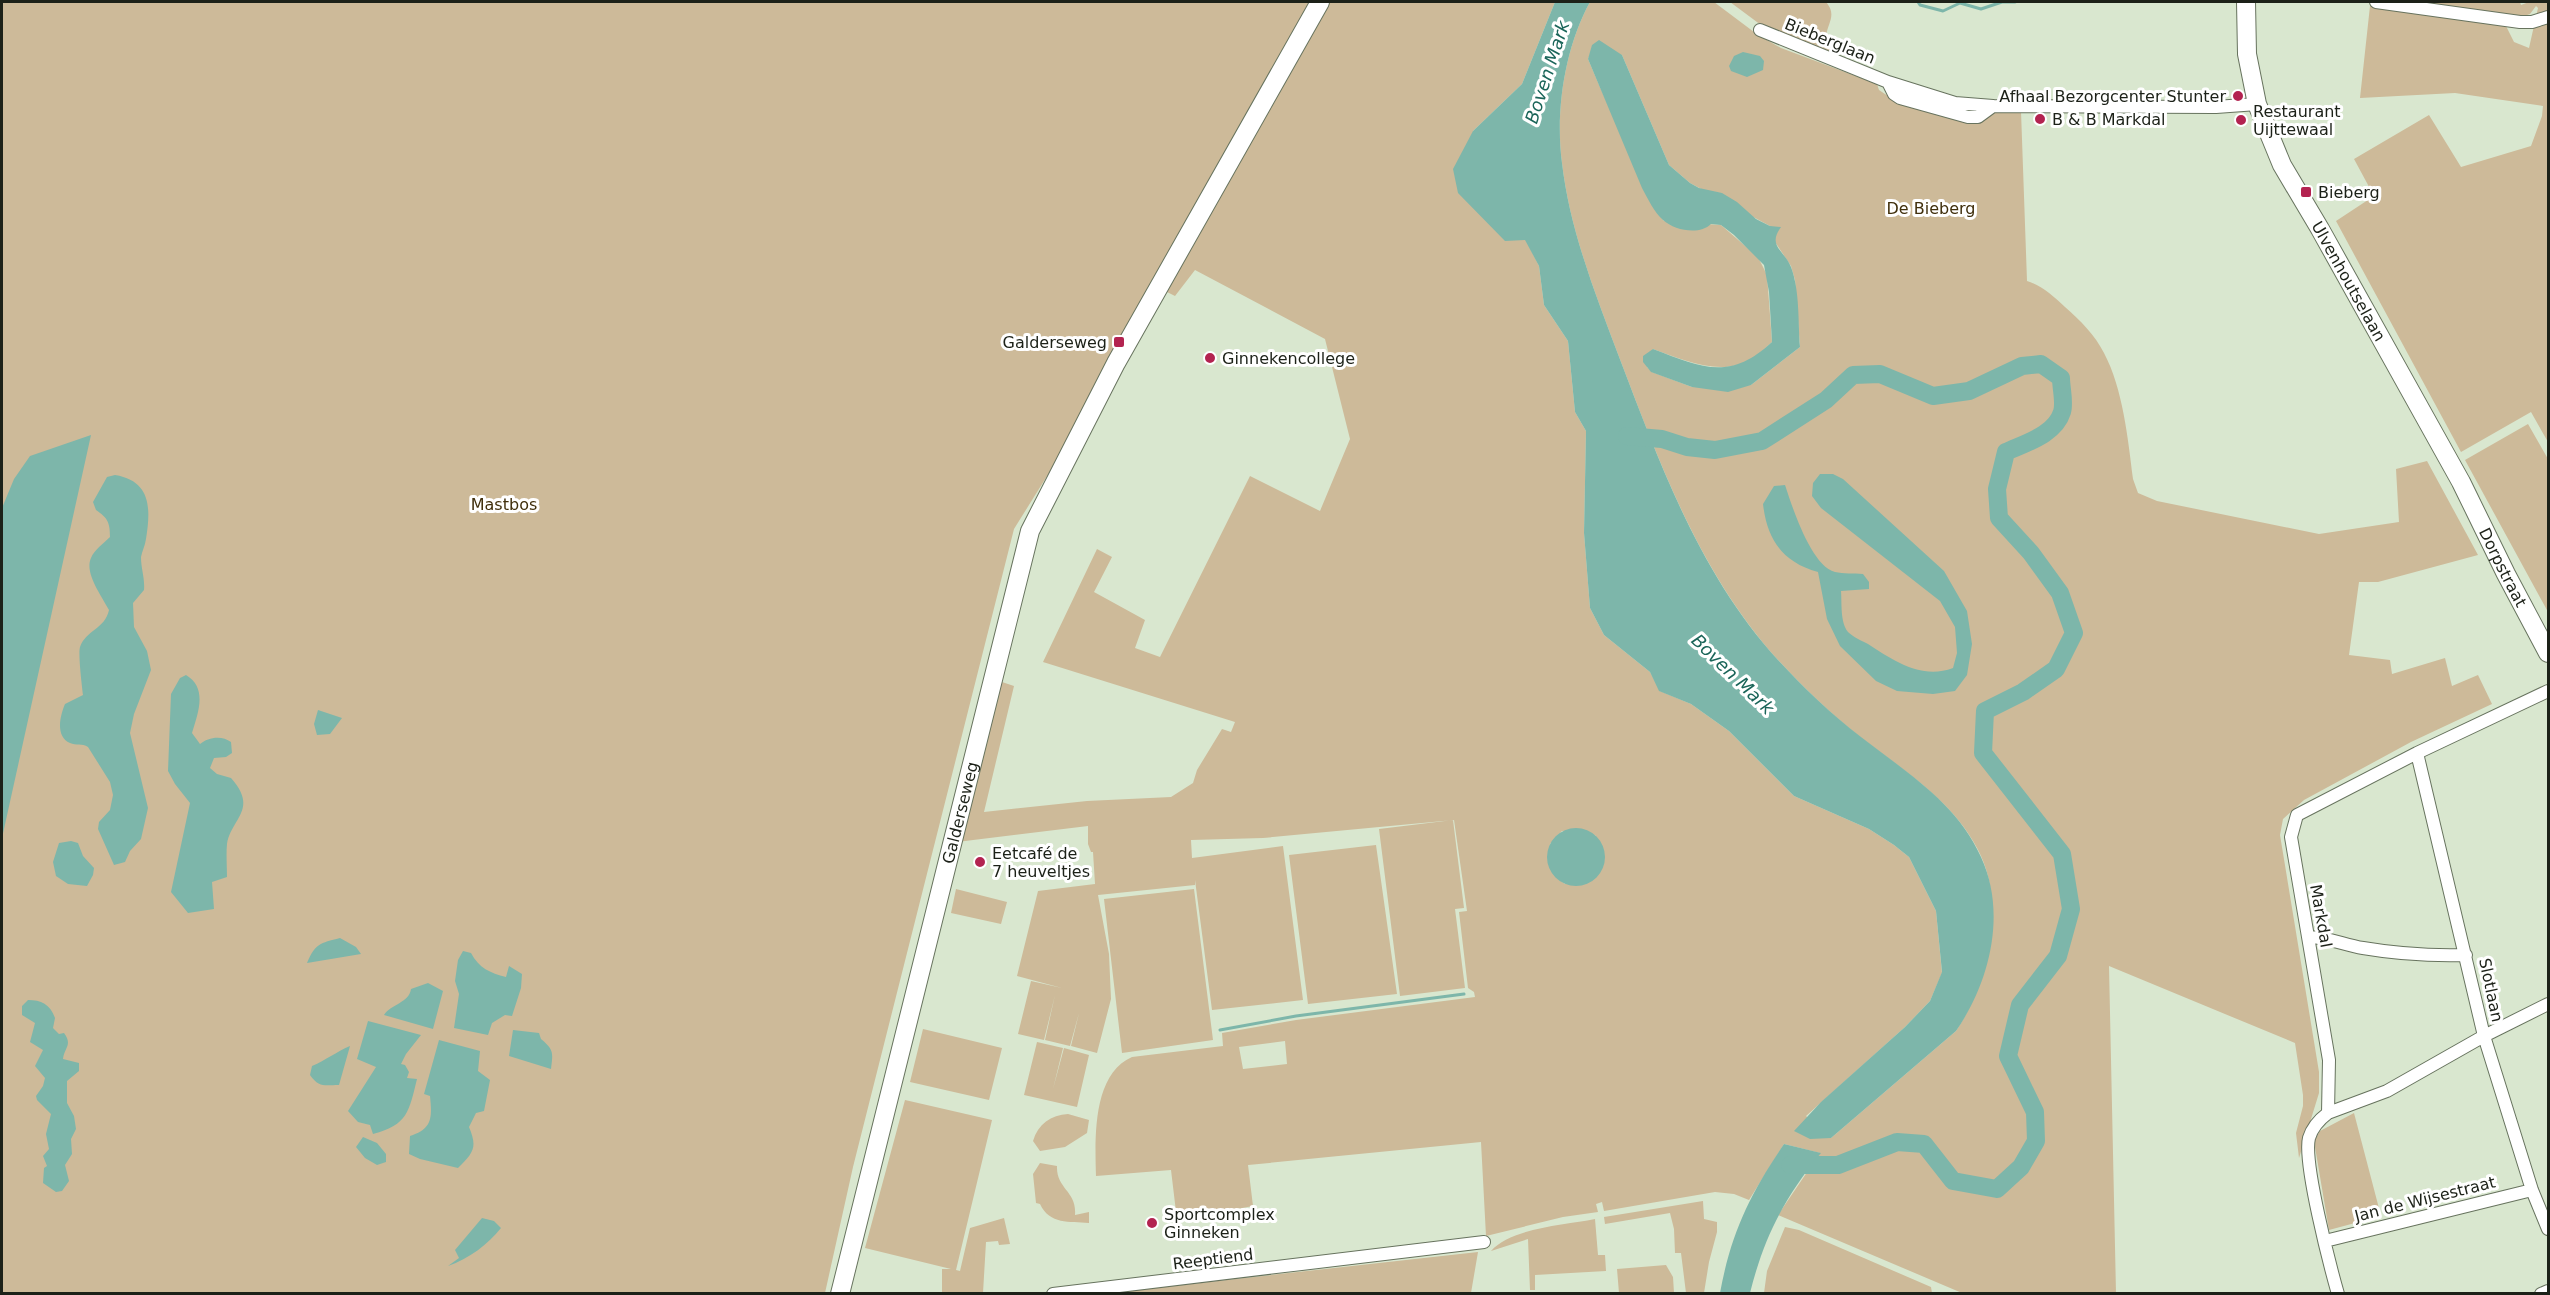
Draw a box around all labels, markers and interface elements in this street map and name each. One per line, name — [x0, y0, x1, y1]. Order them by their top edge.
street label: Bieberglaan — [1782, 14, 1878, 68]
water label: Boven Mark — [1521, 17, 1574, 126]
place label: Afhaal Bezorgcenter Stunter — [1999, 87, 2226, 106]
marker: Afhaal Bezorgcenter Stunter — [2231, 89, 2245, 103]
place label: Restaurant Uijttewaal — [2253, 102, 2341, 139]
place label: B & B Markdal — [2052, 110, 2166, 129]
marker: B & B Markdal — [2033, 112, 2047, 126]
marker: Restaurant Uijttewaal — [2234, 113, 2248, 127]
place label: Bieberg — [2318, 183, 2380, 202]
marker: Bieberg — [2299, 185, 2313, 199]
park label: De Bieberg — [1887, 199, 1975, 218]
street label: Ulvenhoutselaan — [2308, 218, 2390, 344]
place label: Galderseweg — [1003, 333, 1107, 352]
marker: Galderseweg — [1112, 335, 1126, 349]
place label: Ginnekencollege — [1222, 349, 1355, 368]
marker: Ginnekencollege — [1203, 351, 1217, 365]
park label: Mastbos — [471, 495, 537, 514]
street label: Dorpstraat — [2475, 525, 2531, 610]
water label: Boven Mark — [1687, 629, 1780, 720]
street label: Galderseweg — [938, 760, 982, 866]
place label: Eetcafé de 7 heuveltjes — [992, 844, 1090, 881]
marker: Eetcafé de 7 heuveltjes — [973, 855, 987, 869]
street label: Markdal — [2306, 883, 2336, 949]
street label: Slotlaan — [2475, 956, 2507, 1024]
street label: Jan de Wijsestraat — [2352, 1172, 2497, 1226]
place label: Sportcomplex Ginneken — [1164, 1205, 1275, 1242]
marker: Sportcomplex Ginneken — [1145, 1216, 1159, 1230]
street label: Reeptiend — [1172, 1245, 1254, 1273]

